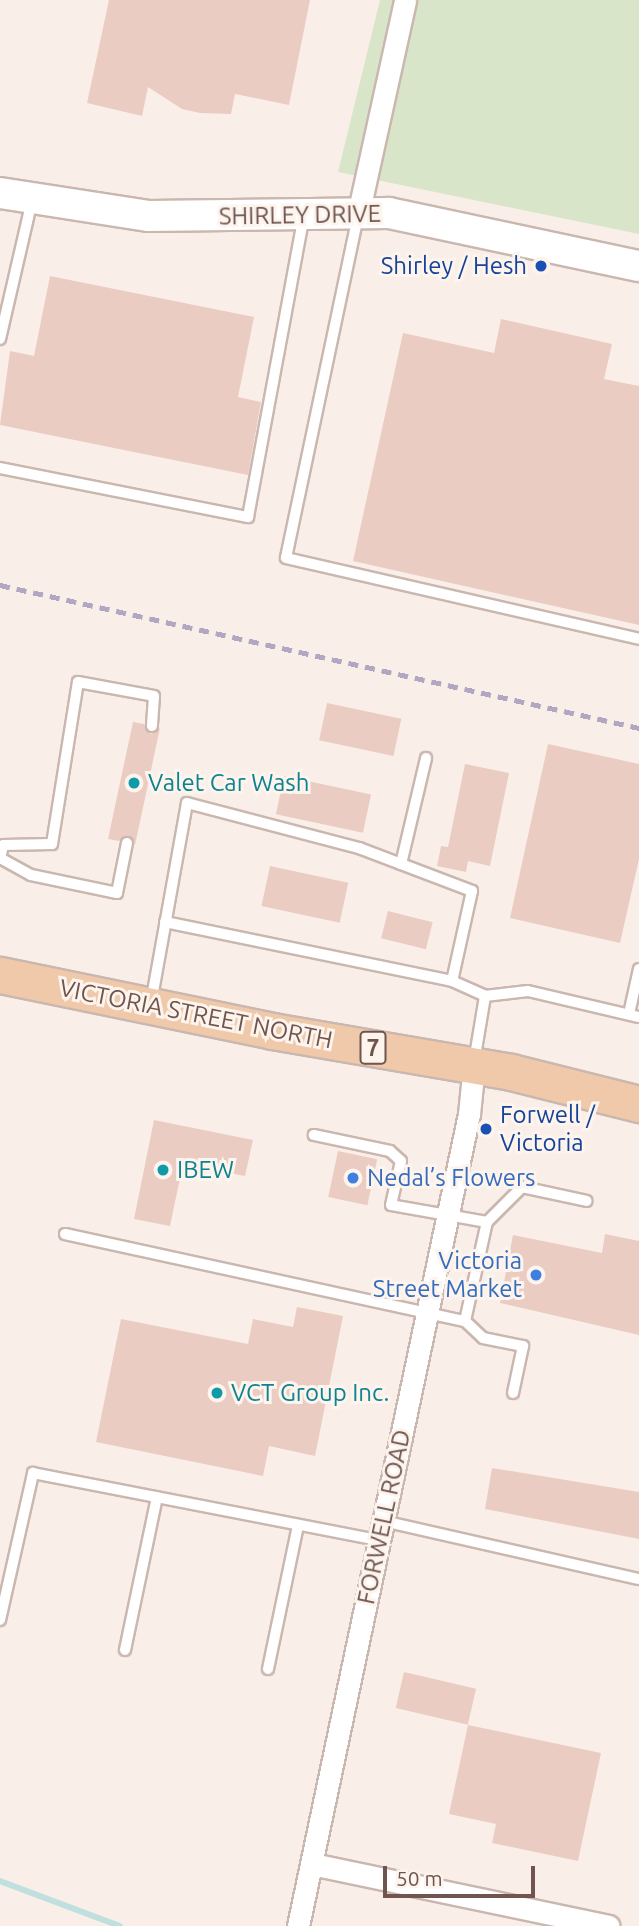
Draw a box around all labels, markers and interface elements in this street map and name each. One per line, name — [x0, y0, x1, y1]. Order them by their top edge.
street label: SHIRLEY DRIVE — [219, 199, 381, 231]
place label: Shirley / Hesh — [381, 252, 527, 280]
marker: Shirley / Hesh — [533, 258, 549, 274]
place label: Valet Car Wash — [148, 769, 309, 797]
marker: Valet Car Wash — [126, 775, 142, 791]
street label: VICTORIA STREET NORTH — [57, 973, 335, 1055]
road number: 7 — [359, 1028, 387, 1068]
place label: Forwell / Victoria — [500, 1101, 595, 1157]
marker: Forwell / Victoria — [478, 1121, 494, 1137]
place label: IBEW — [177, 1156, 234, 1184]
marker: IBEW — [155, 1162, 171, 1178]
place label: Nedal’s Flowers — [367, 1164, 536, 1192]
marker: Nedal’s Flowers — [345, 1170, 361, 1186]
place label: Victoria Street Market — [373, 1247, 522, 1303]
marker: Victoria Street Market — [528, 1267, 544, 1283]
place label: VCT Group Inc. — [231, 1379, 389, 1407]
marker: VCT Group Inc. — [209, 1385, 225, 1401]
street label: FORWELL ROAD — [351, 1427, 417, 1607]
scale bar — [387, 1853, 539, 1897]
text: 50 m — [396, 1866, 443, 1890]

